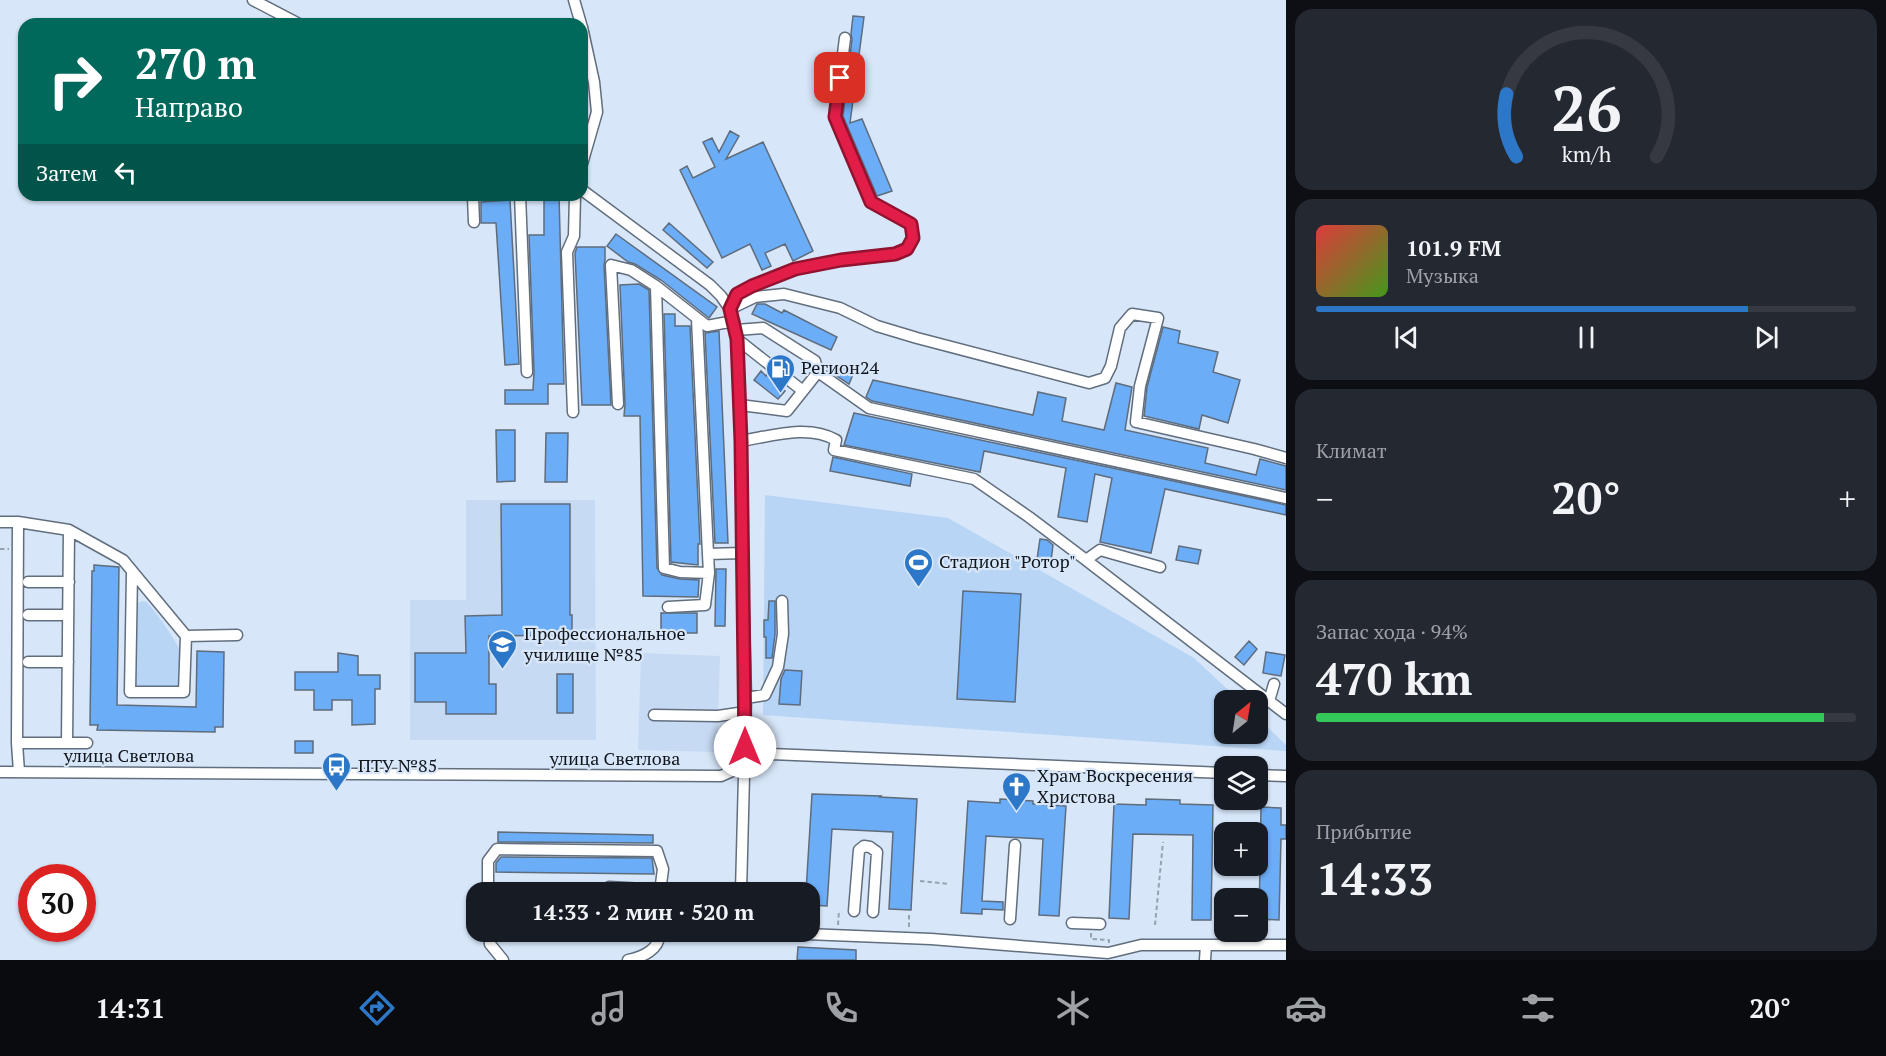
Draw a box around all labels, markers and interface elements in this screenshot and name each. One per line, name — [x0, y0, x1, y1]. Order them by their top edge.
text: 270 m — [135, 35, 256, 91]
icon: right — [36, 42, 114, 120]
pin — [814, 52, 865, 103]
icon: arrive — [823, 61, 856, 94]
text: 26 — [1551, 66, 1621, 149]
text: Направо — [135, 89, 243, 125]
text: km/h — [1561, 140, 1611, 168]
icon: left — [109, 156, 142, 189]
text: Затем — [36, 158, 97, 187]
text: 101.9 FM — [1406, 233, 1501, 262]
text: Музыка — [1406, 262, 1479, 289]
icon: previous — [1390, 321, 1423, 354]
icon: pause — [1570, 321, 1603, 354]
icon: next — [1750, 321, 1783, 354]
fuel station icon: Регион24 — [764, 352, 796, 394]
place label: Регион24 — [801, 355, 880, 379]
text: Климат — [1316, 437, 1387, 464]
text: 20° — [1551, 467, 1621, 527]
text: − — [1316, 477, 1334, 520]
text: + — [1838, 477, 1856, 520]
sports icon: Стадион "Ротор" — [902, 546, 934, 588]
place label: Стадион "Ротор" — [939, 549, 1076, 573]
text: Запас хода · 94% — [1316, 618, 1468, 645]
place label: Профессиональное училище №85 — [523, 621, 686, 666]
school or university icon: Профессиональное училище №85 — [487, 628, 519, 670]
text: 470 km — [1316, 648, 1472, 708]
north arrow — [1214, 690, 1268, 744]
map controls — [1214, 690, 1268, 942]
position arrow — [713, 715, 777, 779]
street label: улица Светлова — [63, 743, 194, 767]
street label: улица Светлова — [549, 746, 680, 770]
bus stop icon: ПТУ №85 — [321, 750, 353, 792]
place label: ПТУ №85 — [358, 753, 437, 777]
button: layers — [1214, 756, 1268, 810]
place label: Храм Воскресения Христова — [1037, 763, 1193, 808]
church icon: Храм Воскресения Христова — [1000, 770, 1032, 812]
text: Прибытие — [1316, 818, 1412, 845]
button: + — [1214, 822, 1268, 876]
text: 14:33 — [1316, 848, 1433, 908]
speed limit sign: 30 — [18, 864, 96, 942]
button: − — [1214, 888, 1268, 942]
text: 14:33 · 2 мин · 520 m — [532, 897, 754, 926]
icon: directions — [356, 987, 398, 1029]
icon: music — [588, 987, 630, 1029]
icon: phone — [820, 987, 862, 1029]
icon: climate — [1052, 987, 1094, 1029]
icon: car — [1285, 987, 1327, 1029]
icon: filters — [1517, 987, 1559, 1029]
text: 14:31 — [95, 990, 165, 1026]
text: 20° — [1749, 990, 1791, 1026]

